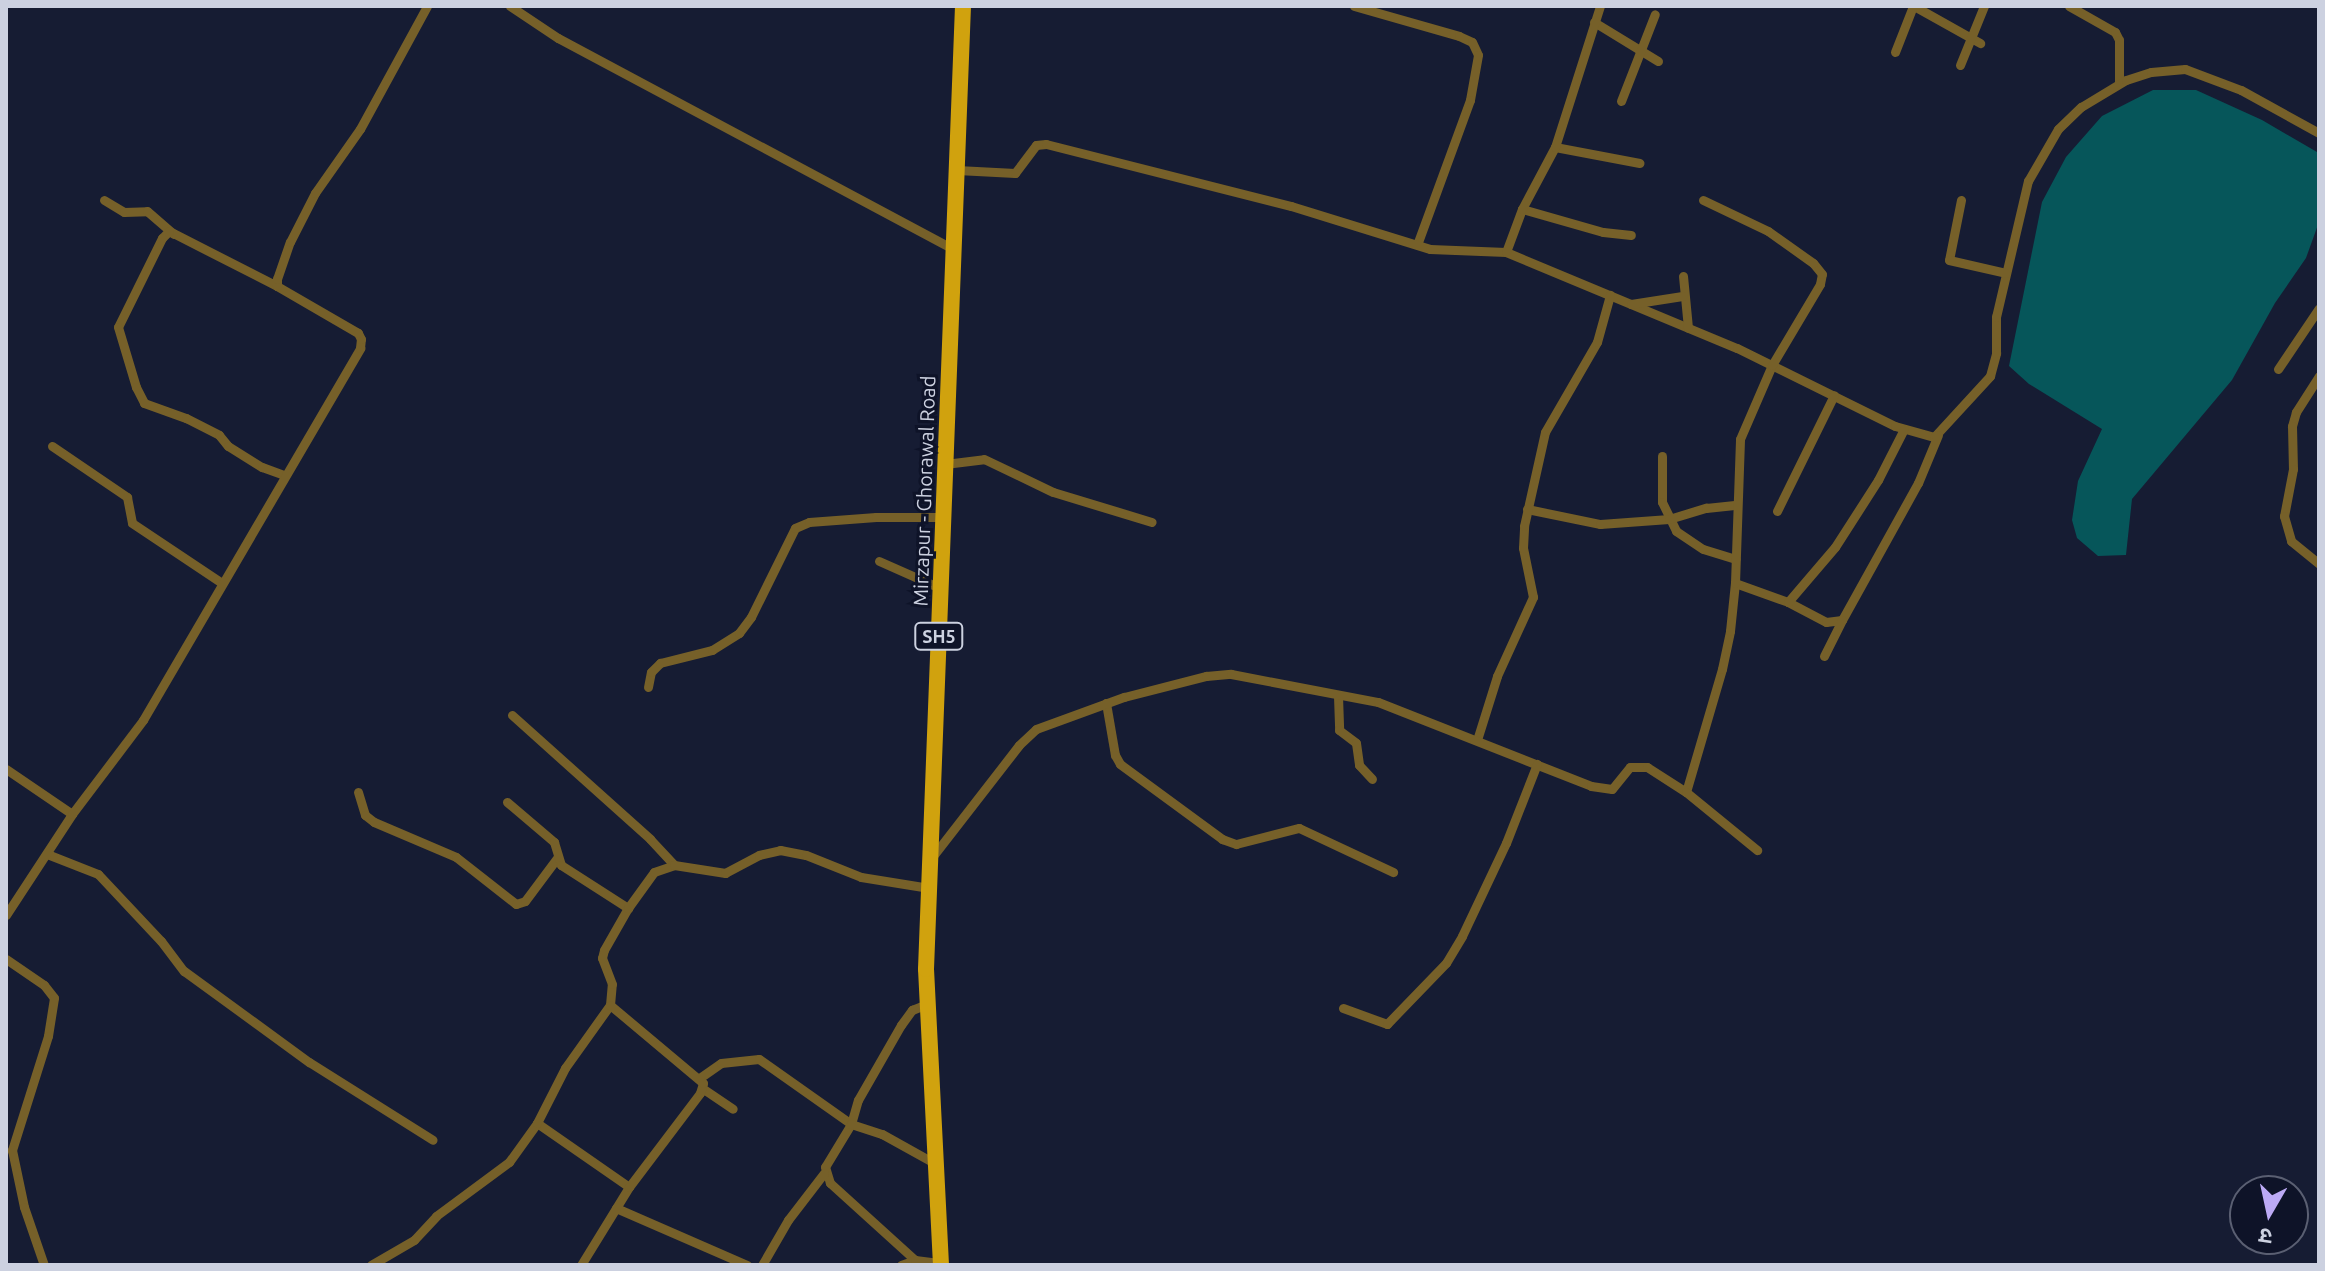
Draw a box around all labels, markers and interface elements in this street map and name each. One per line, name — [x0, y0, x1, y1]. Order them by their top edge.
street label: Mirzapur - Ghorawal Road — [908, 375, 940, 607]
road number: SH5 — [913, 622, 965, 650]
north arrow — [2229, 1175, 2309, 1255]
text: उ — [2257, 1224, 2274, 1251]

